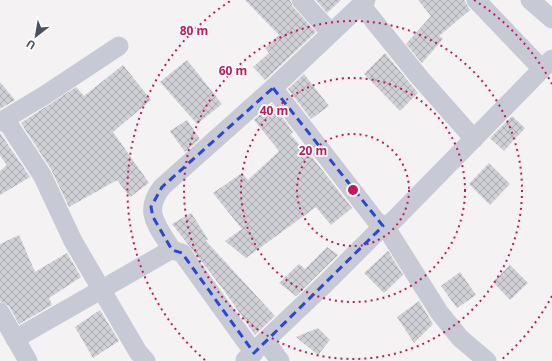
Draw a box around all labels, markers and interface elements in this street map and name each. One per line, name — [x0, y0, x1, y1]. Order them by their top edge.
north arrow — [16, 16, 56, 56]
text: 80 m — [180, 22, 208, 39]
text: U — [23, 36, 38, 54]
text: 60 m — [219, 62, 247, 79]
text: 40 m — [260, 102, 288, 119]
text: 20 m — [299, 142, 327, 159]
centre of rings — [346, 183, 360, 197]

